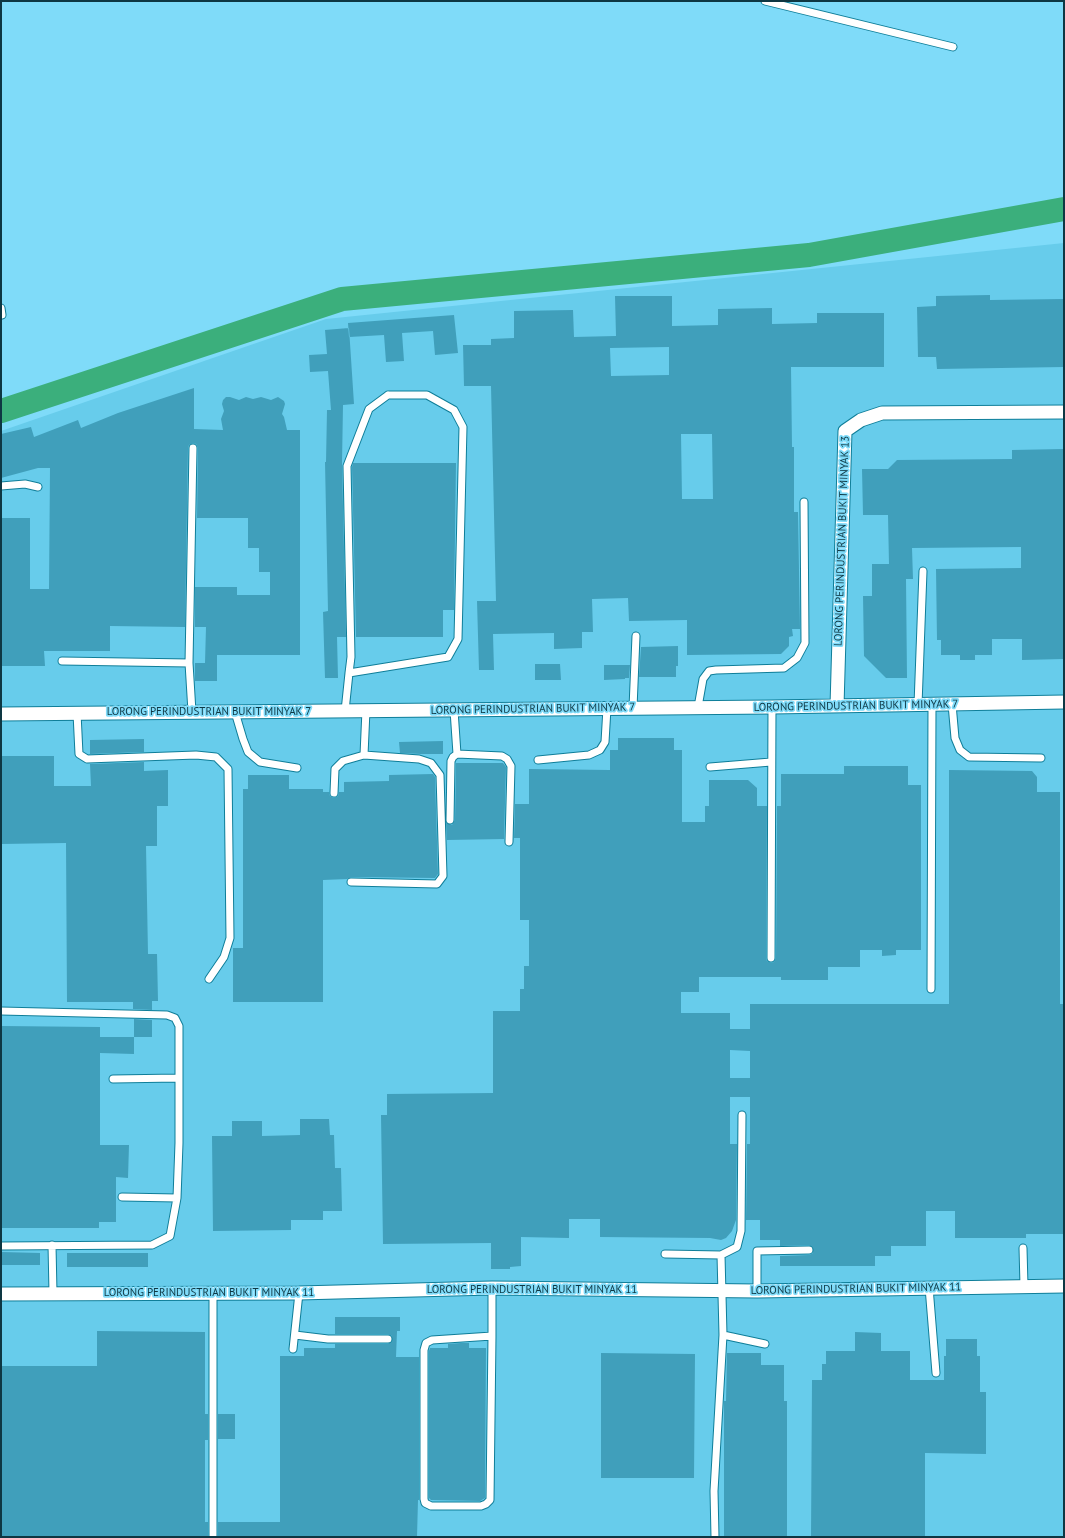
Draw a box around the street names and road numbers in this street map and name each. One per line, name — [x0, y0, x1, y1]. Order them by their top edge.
street label: LORONG PERINDUSTRIAN BUKIT MINYAK 13 — [832, 436, 852, 646]
street label: LORONG PERINDUSTRIAN BUKIT MINYAK 7 — [754, 698, 958, 714]
street label: LORONG PERINDUSTRIAN BUKIT MINYAK 7 — [431, 701, 635, 717]
street label: LORONG PERINDUSTRIAN BUKIT MINYAK 7 — [107, 705, 311, 719]
street label: LORONG PERINDUSTRIAN BUKIT MINYAK 11 — [751, 1281, 961, 1297]
street label: LORONG PERINDUSTRIAN BUKIT MINYAK 11 — [427, 1283, 637, 1297]
street label: LORONG PERINDUSTRIAN BUKIT MINYAK 11 — [104, 1286, 314, 1300]

